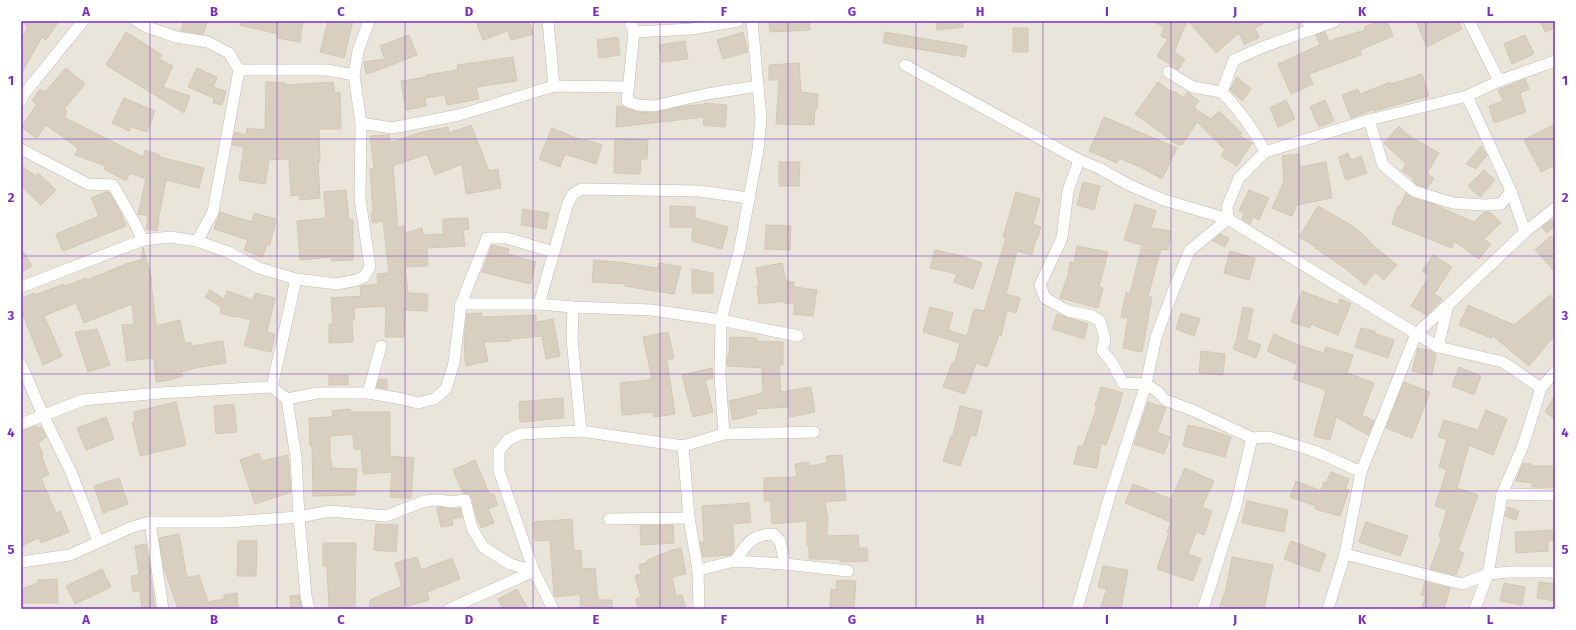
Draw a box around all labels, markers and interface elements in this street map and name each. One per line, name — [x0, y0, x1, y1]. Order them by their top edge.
text: A — [81, 4, 90, 19]
text: B — [210, 4, 218, 19]
text: C — [337, 4, 345, 19]
text: D — [465, 4, 474, 19]
text: E — [593, 4, 600, 19]
text: F — [721, 4, 728, 19]
text: G — [848, 4, 856, 19]
text: H — [976, 4, 984, 19]
text: I — [1105, 4, 1109, 19]
text: J — [1232, 4, 1237, 19]
text: K — [1358, 4, 1367, 19]
text: L — [1487, 4, 1494, 19]
text: 1 — [8, 73, 14, 88]
text: 1 — [1562, 73, 1568, 88]
text: 2 — [8, 190, 15, 205]
text: 2 — [1562, 190, 1569, 205]
text: 3 — [7, 308, 15, 323]
text: 3 — [1561, 308, 1569, 323]
text: 4 — [7, 425, 15, 440]
text: 4 — [1561, 425, 1569, 440]
text: 5 — [8, 542, 15, 557]
text: 5 — [1562, 542, 1569, 557]
text: A — [81, 612, 90, 627]
text: B — [210, 612, 218, 627]
text: C — [337, 612, 345, 627]
text: D — [465, 612, 474, 627]
text: E — [593, 612, 600, 627]
text: F — [721, 612, 728, 627]
text: G — [848, 612, 856, 627]
text: H — [976, 612, 984, 627]
text: I — [1105, 612, 1109, 627]
text: J — [1232, 612, 1237, 627]
text: K — [1358, 612, 1367, 627]
text: L — [1487, 612, 1494, 627]

